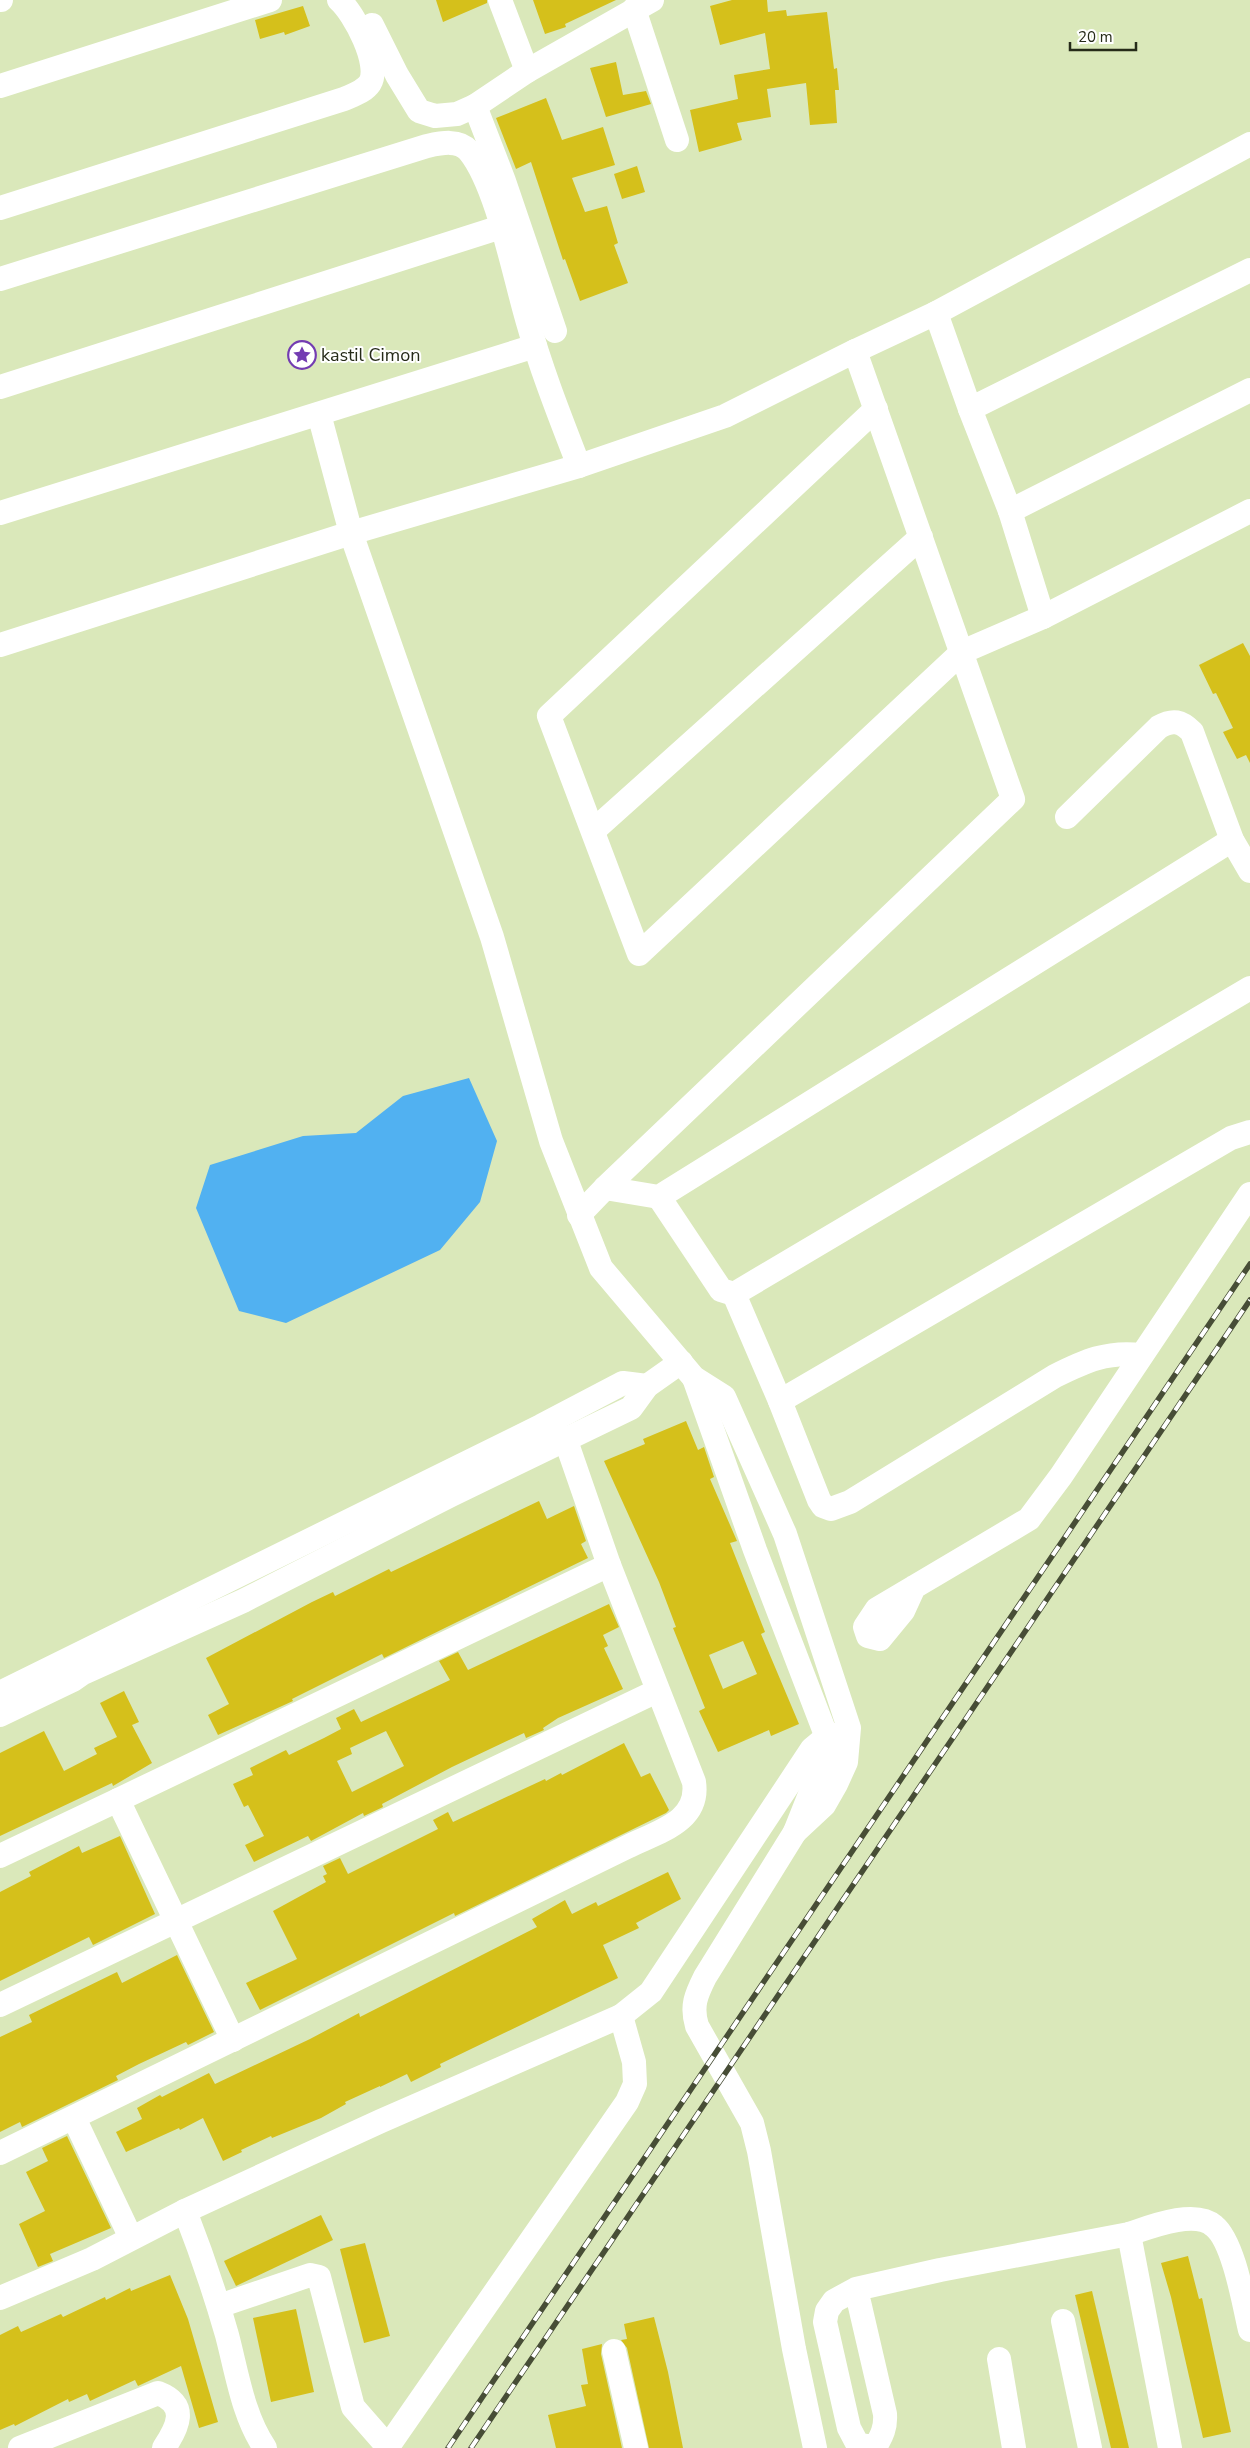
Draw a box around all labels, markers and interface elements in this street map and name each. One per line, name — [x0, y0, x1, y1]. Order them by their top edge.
scale bar — [1070, 20, 1136, 52]
text: 20 m — [1078, 27, 1113, 47]
place icon: kastil Cimon — [287, 340, 317, 370]
place label: kastil Cimon — [321, 343, 420, 367]

